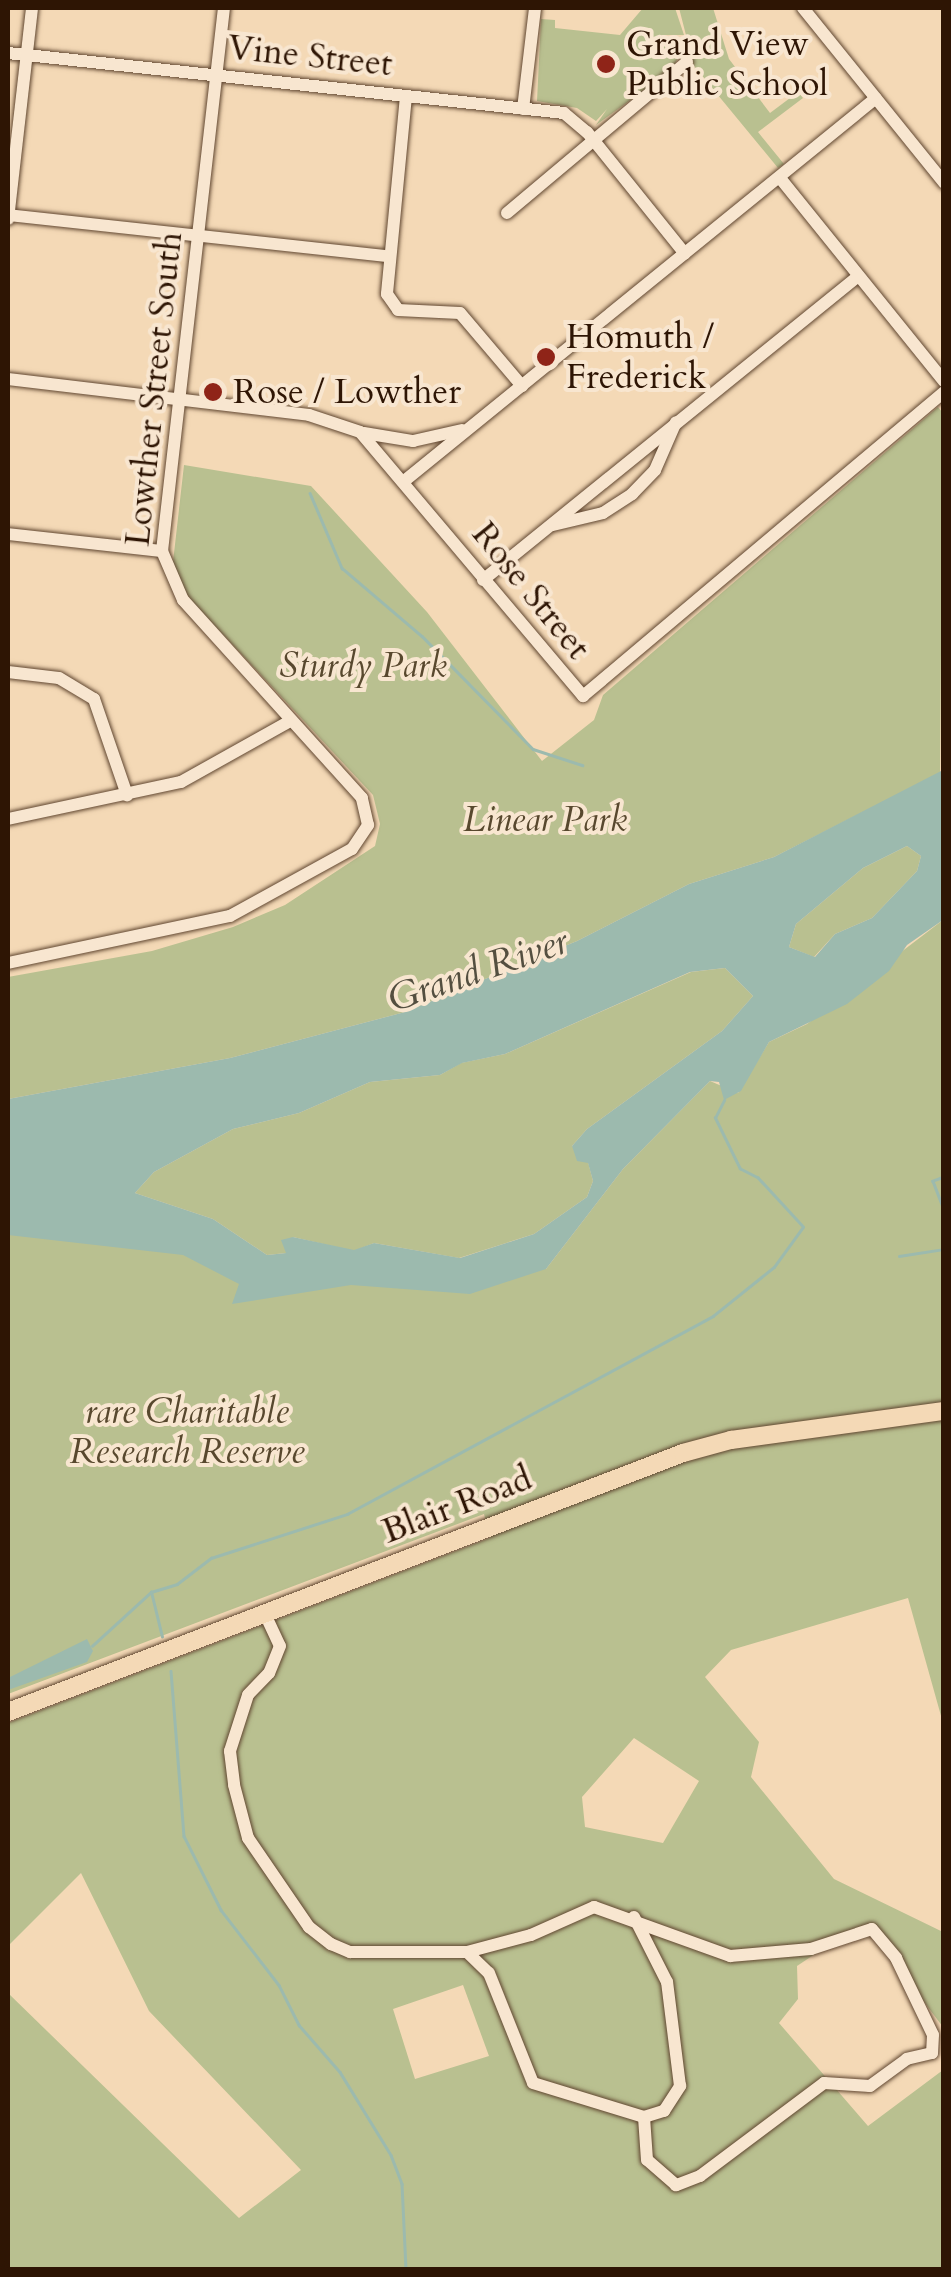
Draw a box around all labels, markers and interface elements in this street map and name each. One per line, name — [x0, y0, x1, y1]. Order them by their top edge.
place label: Grand View Public School — [626, 23, 828, 105]
street label: Vine Street — [226, 26, 394, 86]
marker: Grand View Public School — [595, 53, 617, 75]
street label: Lowther Street South — [117, 230, 191, 548]
place label: Homuth / Frederick — [566, 316, 714, 398]
marker: Homuth / Frederick — [535, 346, 557, 368]
place label: Rose / Lowther — [233, 371, 461, 413]
marker: Rose / Lowther — [202, 381, 224, 403]
street label: Rose Street — [463, 514, 599, 668]
park label: Sturdy Park — [279, 645, 447, 687]
park label: Linear Park — [463, 799, 627, 841]
water label: Grand River — [382, 919, 574, 1023]
park label: rare Charitable Research Reserve — [70, 1391, 304, 1473]
street label: Blair Road — [376, 1457, 538, 1553]

